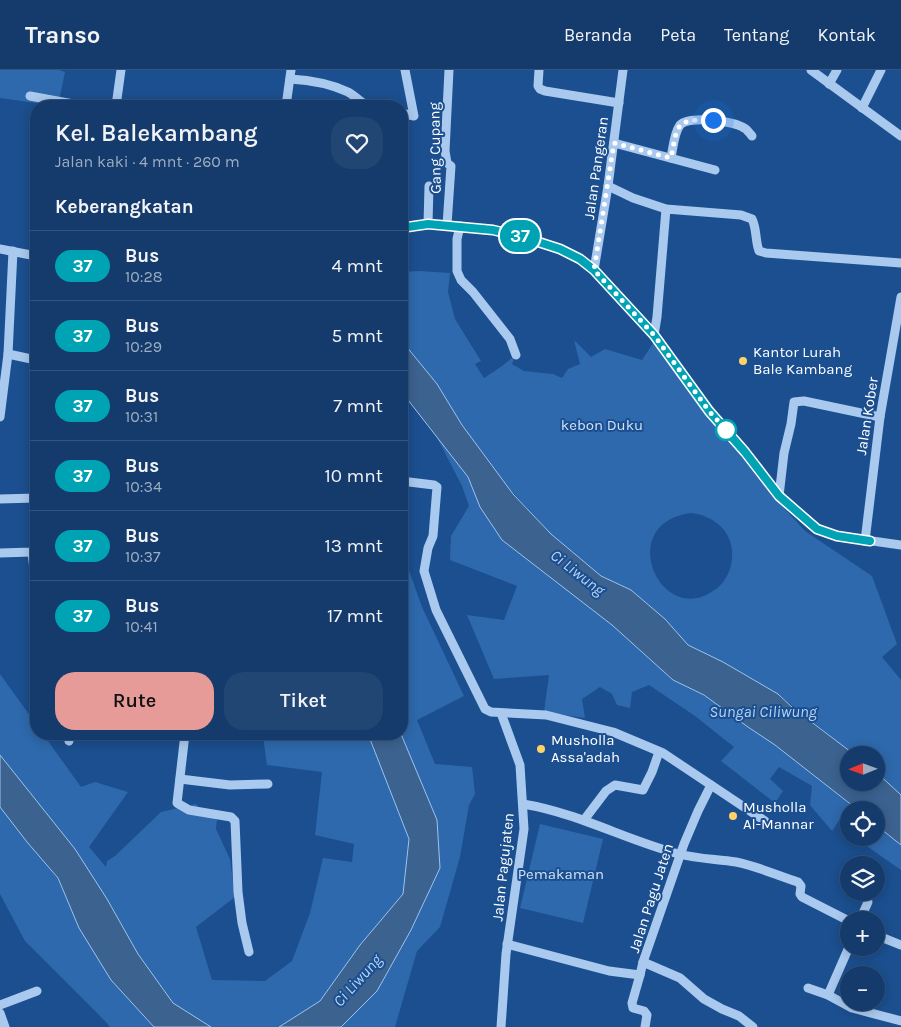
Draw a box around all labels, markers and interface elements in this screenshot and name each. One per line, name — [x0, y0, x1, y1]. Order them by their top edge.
text: Transo — [25, 21, 100, 49]
text: Beranda — [564, 24, 632, 46]
text: Peta — [660, 24, 696, 46]
text: Tentang — [724, 24, 790, 46]
text: Kontak — [818, 24, 876, 46]
street label: Gang Cupang — [425, 101, 445, 194]
your location — [701, 108, 726, 133]
street label: Jalan Pangeran — [580, 115, 612, 221]
button: heart — [331, 117, 383, 169]
text: Kel. Balekambang — [55, 119, 258, 147]
text: Jalan kaki · 4 mnt · 260 m — [55, 152, 240, 171]
text: Keberangkatan — [55, 196, 194, 218]
line badge: 37 — [498, 220, 542, 252]
text: 37 — [510, 225, 530, 247]
text: Bus — [125, 245, 159, 267]
text: 37 — [72, 255, 93, 277]
text: 4 mnt — [331, 255, 383, 277]
text: 10:28 — [125, 267, 163, 286]
text: Bus — [125, 315, 159, 337]
text: 37 — [72, 325, 93, 347]
text: 5 mnt — [331, 325, 383, 347]
text: 10:29 — [125, 337, 162, 356]
place label: Kantor Lurah Bale Kambang — [753, 343, 853, 378]
marker: Kantor Lurah Bale Kambang — [737, 355, 749, 367]
street label: Jalan Kober — [852, 375, 882, 456]
text: Bus — [125, 385, 159, 407]
text: 37 — [72, 395, 93, 417]
text: 7 mnt — [333, 395, 383, 417]
text: 10:31 — [125, 407, 158, 426]
park label: kebon Duku — [561, 416, 643, 434]
unlabelled marker — [715, 419, 737, 441]
text: Bus — [125, 455, 159, 477]
text: 37 — [72, 465, 93, 487]
text: 10 mnt — [325, 465, 383, 487]
text: 10:34 — [125, 477, 162, 496]
text: Bus — [125, 525, 159, 547]
text: 37 — [72, 535, 93, 557]
text: 13 mnt — [325, 535, 383, 557]
water label: Ci Liwung — [547, 545, 609, 600]
text: 10:37 — [125, 547, 160, 566]
text: Bus — [125, 595, 159, 617]
text: 37 — [72, 605, 93, 627]
text: 17 mnt — [327, 605, 383, 627]
text: 10:41 — [125, 617, 158, 636]
button: Rute — [55, 672, 214, 730]
button: Tiket — [224, 672, 383, 730]
water label: Sungai Ciliwung — [709, 702, 818, 721]
place label: Musholla Assa'adah — [551, 731, 620, 766]
marker: Musholla Assa'adah — [535, 743, 547, 755]
north arrow — [840, 746, 885, 791]
map controls — [840, 746, 885, 1011]
place label: Musholla Al-Mannar — [743, 798, 814, 833]
button: locate — [840, 801, 885, 846]
marker: Musholla Al-Mannar — [727, 810, 739, 822]
street label: Jalan Pagujaten — [488, 812, 518, 922]
street label: Jalan Pagu Jaten — [625, 841, 677, 955]
button: layers — [840, 856, 885, 901]
park label: Pemakaman — [518, 865, 604, 883]
button: + — [840, 911, 885, 956]
water label: Ci Liwung — [329, 950, 386, 1010]
button: − — [840, 966, 885, 1011]

